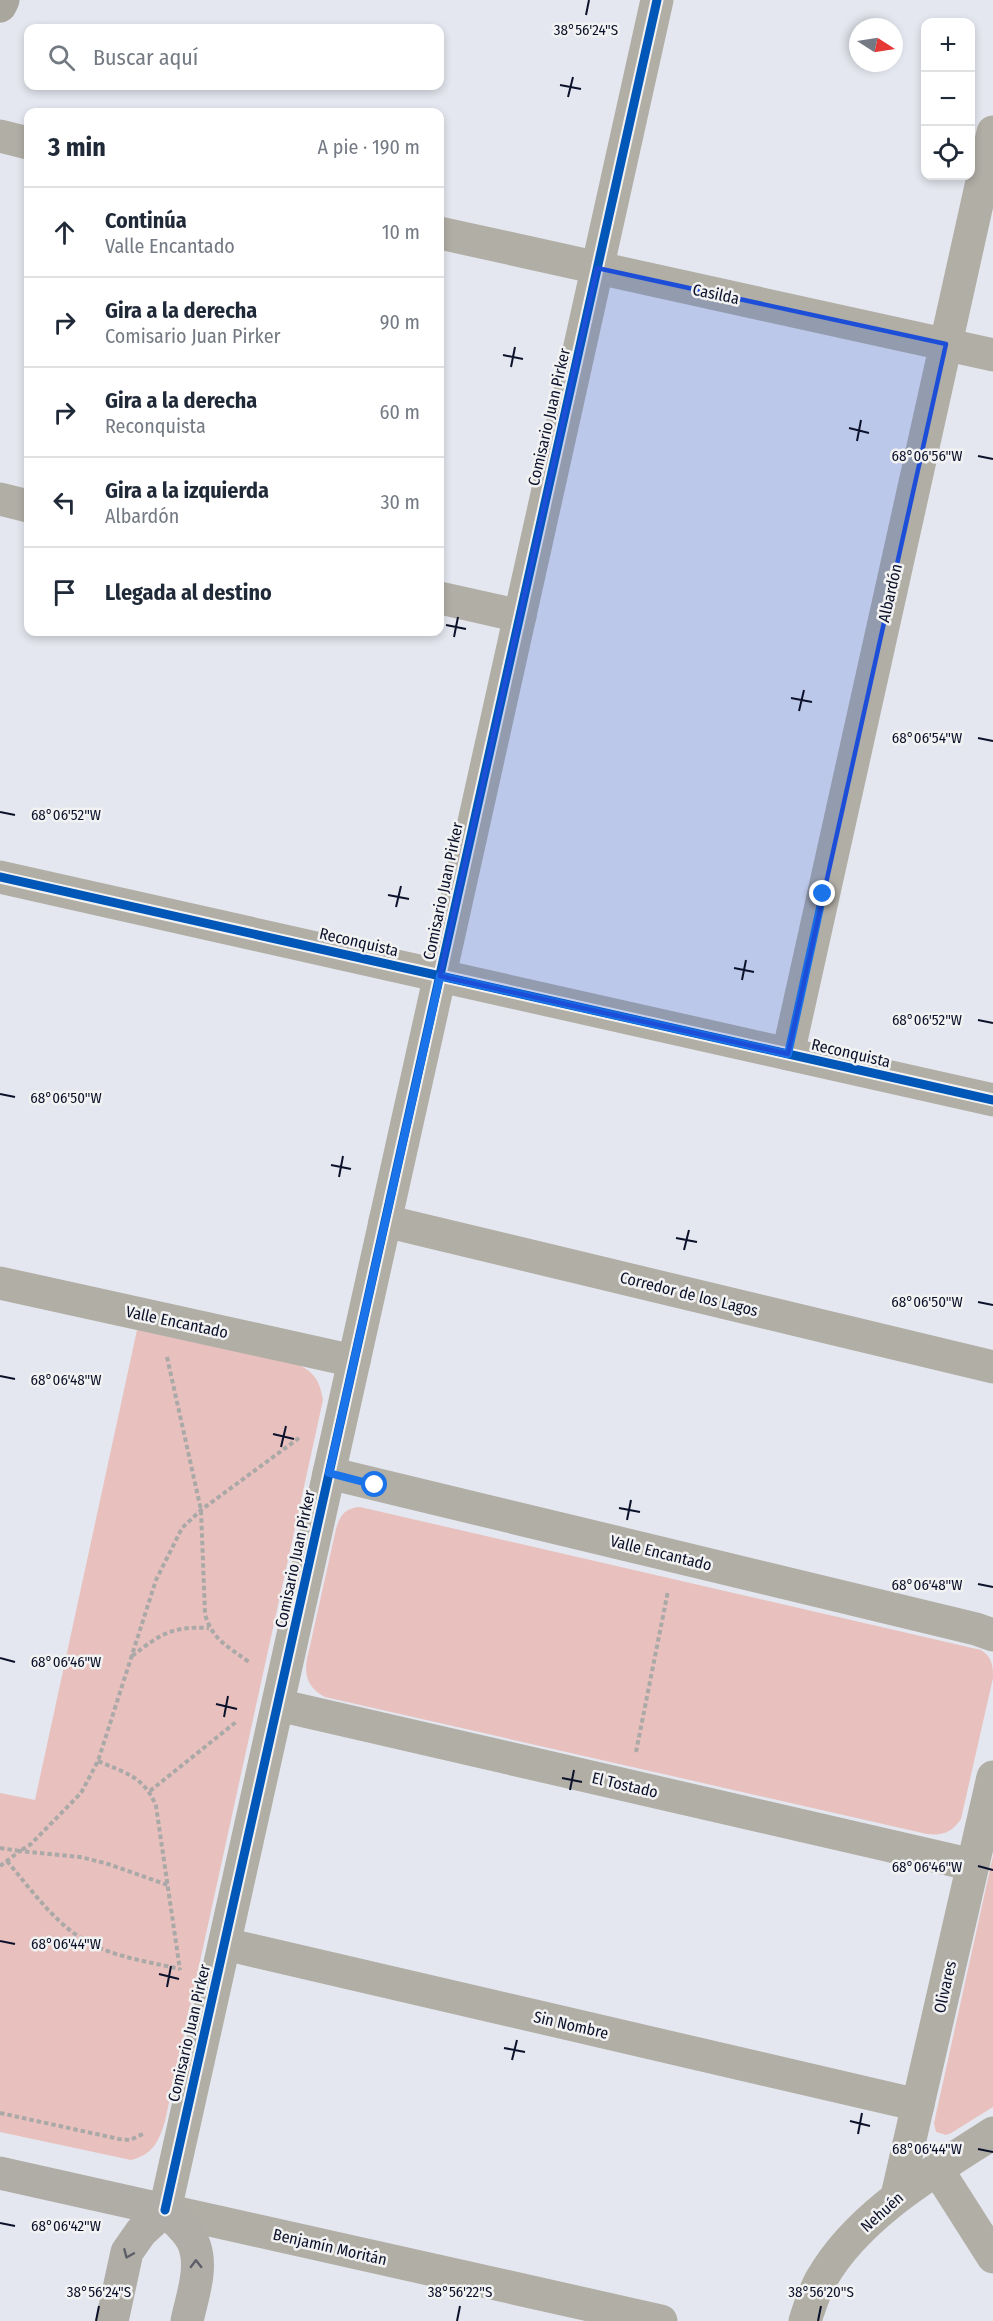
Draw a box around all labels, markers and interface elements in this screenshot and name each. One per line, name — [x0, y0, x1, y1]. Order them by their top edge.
north arrow — [849, 18, 903, 72]
map controls — [921, 18, 975, 180]
button: + — [921, 18, 975, 72]
text: 38°56'24"S — [554, 21, 618, 39]
search box — [24, 24, 444, 90]
icon: search — [45, 41, 78, 74]
text: Buscar aquí — [93, 44, 198, 71]
button: − — [921, 72, 975, 126]
button: locate — [921, 126, 975, 180]
text: 3 min — [48, 132, 106, 163]
text: A pie · 190 m — [318, 135, 420, 159]
text: Continúa — [105, 207, 187, 234]
icon: ahead — [48, 216, 81, 249]
text: 10 m — [382, 220, 420, 244]
text: Valle Encantado — [105, 234, 235, 258]
street label: Casilda — [691, 280, 741, 308]
text: Gira a la derecha — [105, 297, 257, 324]
icon: right — [48, 306, 81, 339]
text: 90 m — [380, 310, 420, 334]
text: Comisario Juan Pirker — [105, 324, 281, 348]
street label: Comisario Juan Pirker — [524, 346, 574, 488]
text: Gira a la derecha — [105, 387, 257, 414]
icon: right — [48, 396, 81, 429]
text: 60 m — [380, 400, 420, 424]
text: Reconquista — [105, 414, 206, 438]
text: 68°06'56"W — [892, 447, 962, 465]
text: Gira a la izquierda — [105, 477, 269, 504]
icon: left — [48, 486, 81, 519]
text: 30 m — [380, 490, 420, 514]
text: Albardón — [105, 504, 179, 528]
street label: Albardón — [874, 562, 906, 624]
icon: arrive — [48, 576, 81, 609]
text: Llegada al destino — [105, 579, 272, 606]
text: 68°06'54"W — [892, 729, 962, 747]
text: 68°06'52"W — [31, 806, 101, 824]
street label: Comisario Juan Pirker — [419, 820, 467, 962]
route end — [809, 880, 835, 906]
street label: Reconquista — [318, 924, 401, 960]
text: 68°06'52"W — [892, 1011, 962, 1029]
street label: Reconquista — [810, 1035, 893, 1071]
text: 68°06'50"W — [30, 1089, 102, 1107]
street label: Corredor de los Lagos — [618, 1268, 760, 1320]
text: 68°06'50"W — [891, 1293, 963, 1311]
street label: Valle Encantado — [124, 1302, 230, 1342]
text: 68°06'48"W — [31, 1371, 101, 1389]
route start — [361, 1471, 387, 1497]
street label: Comisario Juan Pirker — [271, 1488, 319, 1630]
street label: Valle Encantado — [608, 1531, 714, 1575]
text: 68°06'48"W — [892, 1576, 962, 1594]
text: 68°06'46"W — [31, 1653, 101, 1671]
street label: El Tostado — [590, 1768, 660, 1802]
text: 68°06'46"W — [892, 1858, 962, 1876]
text: 68°06'44"W — [31, 1935, 101, 1953]
street label: Olivares — [930, 1959, 960, 2015]
street label: Comisario Juan Pirker — [164, 1962, 214, 2104]
street label: Sin Nombre — [532, 2007, 610, 2043]
text: 68°06'44"W — [892, 2140, 962, 2158]
street label: Nehuén — [857, 2188, 907, 2236]
text: 68°06'42"W — [31, 2217, 101, 2235]
street label: Benjamín Moritán — [271, 2225, 389, 2269]
one-way arrow — [123, 2248, 135, 2259]
one-way arrow — [190, 2259, 203, 2268]
text: 38°56'24"S — [67, 2283, 131, 2301]
text: 38°56'22"S — [428, 2283, 492, 2301]
text: 38°56'20"S — [788, 2283, 854, 2301]

